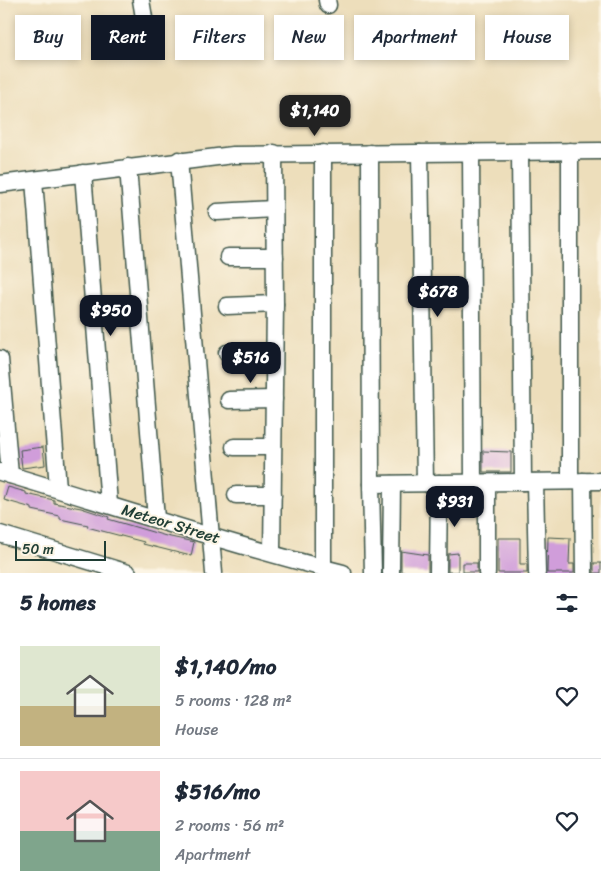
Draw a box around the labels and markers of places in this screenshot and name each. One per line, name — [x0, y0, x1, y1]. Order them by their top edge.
pin: $1,140 — [274, 94, 356, 137]
pin: $678 — [408, 276, 468, 318]
pin: $950 — [81, 294, 141, 337]
pin: $516 — [221, 342, 281, 384]
pin: $931 — [425, 486, 485, 528]

